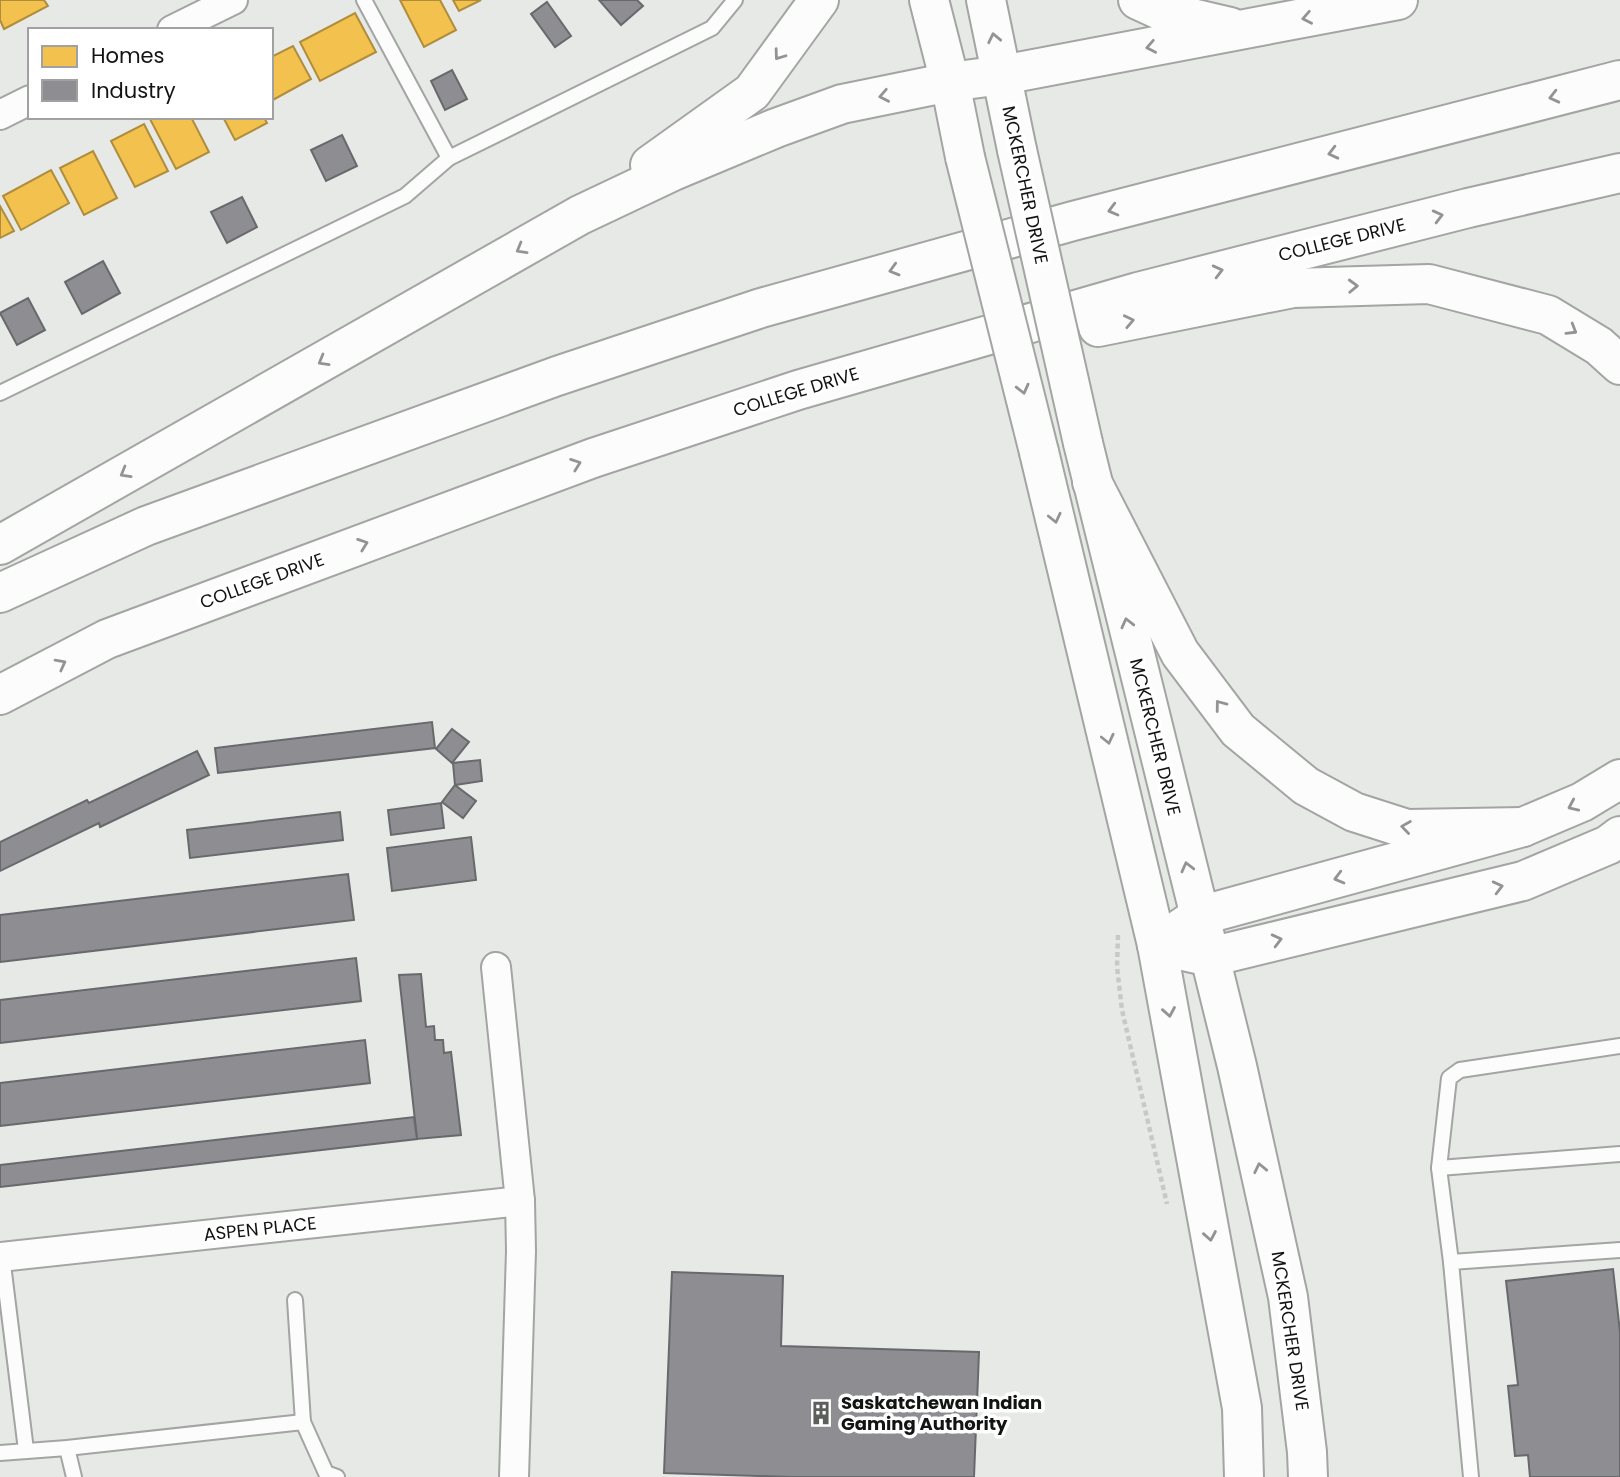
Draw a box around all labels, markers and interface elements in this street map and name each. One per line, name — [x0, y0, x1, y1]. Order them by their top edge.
one-way arrow — [1301, 9, 1313, 24]
legend — [28, 28, 273, 119]
one-way arrow — [987, 32, 1002, 44]
one-way arrow — [1145, 39, 1157, 54]
text: Homes — [91, 41, 165, 70]
one-way arrow — [775, 47, 787, 60]
text: Industry — [91, 76, 176, 105]
one-way arrow — [878, 88, 890, 103]
one-way arrow — [1548, 89, 1560, 103]
street label: MCKERCHER DRIVE — [997, 103, 1054, 266]
one-way arrow — [1327, 145, 1339, 159]
one-way arrow — [1107, 202, 1119, 216]
one-way arrow — [1432, 210, 1444, 224]
street label: COLLEGE DRIVE — [1276, 212, 1408, 267]
one-way arrow — [516, 241, 528, 254]
one-way arrow — [888, 262, 900, 277]
one-way arrow — [1211, 265, 1223, 279]
one-way arrow — [1348, 279, 1359, 294]
one-way arrow — [1123, 314, 1135, 329]
one-way arrow — [1565, 322, 1578, 335]
one-way arrow — [318, 353, 330, 366]
street label: COLLEGE DRIVE — [730, 361, 862, 423]
one-way arrow — [1015, 383, 1029, 395]
one-way arrow — [570, 459, 582, 473]
one-way arrow — [120, 465, 133, 478]
one-way arrow — [1047, 512, 1061, 524]
one-way arrow — [356, 538, 368, 552]
street label: COLLEGE DRIVE — [196, 546, 327, 615]
one-way arrow — [1121, 617, 1135, 629]
street label: MCKERCHER DRIVE — [1124, 656, 1187, 818]
one-way arrow — [53, 658, 66, 672]
one-way arrow — [1215, 701, 1228, 713]
one-way arrow — [1100, 733, 1114, 745]
one-way arrow — [1568, 798, 1580, 812]
one-way arrow — [1400, 820, 1412, 835]
one-way arrow — [1181, 861, 1195, 873]
one-way arrow — [1333, 870, 1345, 884]
one-way arrow — [1492, 881, 1504, 895]
one-way arrow — [1270, 934, 1282, 948]
one-way arrow — [1161, 1006, 1176, 1018]
one-way arrow — [1254, 1162, 1268, 1174]
street label: ASPEN PLACE — [202, 1210, 318, 1247]
one-way arrow — [1202, 1230, 1217, 1242]
street label: MCKERCHER DRIVE — [1266, 1249, 1315, 1412]
place label: Saskatchewan Indian Gaming Authority — [841, 1390, 1042, 1436]
building icon: Saskatchewan Indian Gaming Authority — [807, 1399, 835, 1427]

